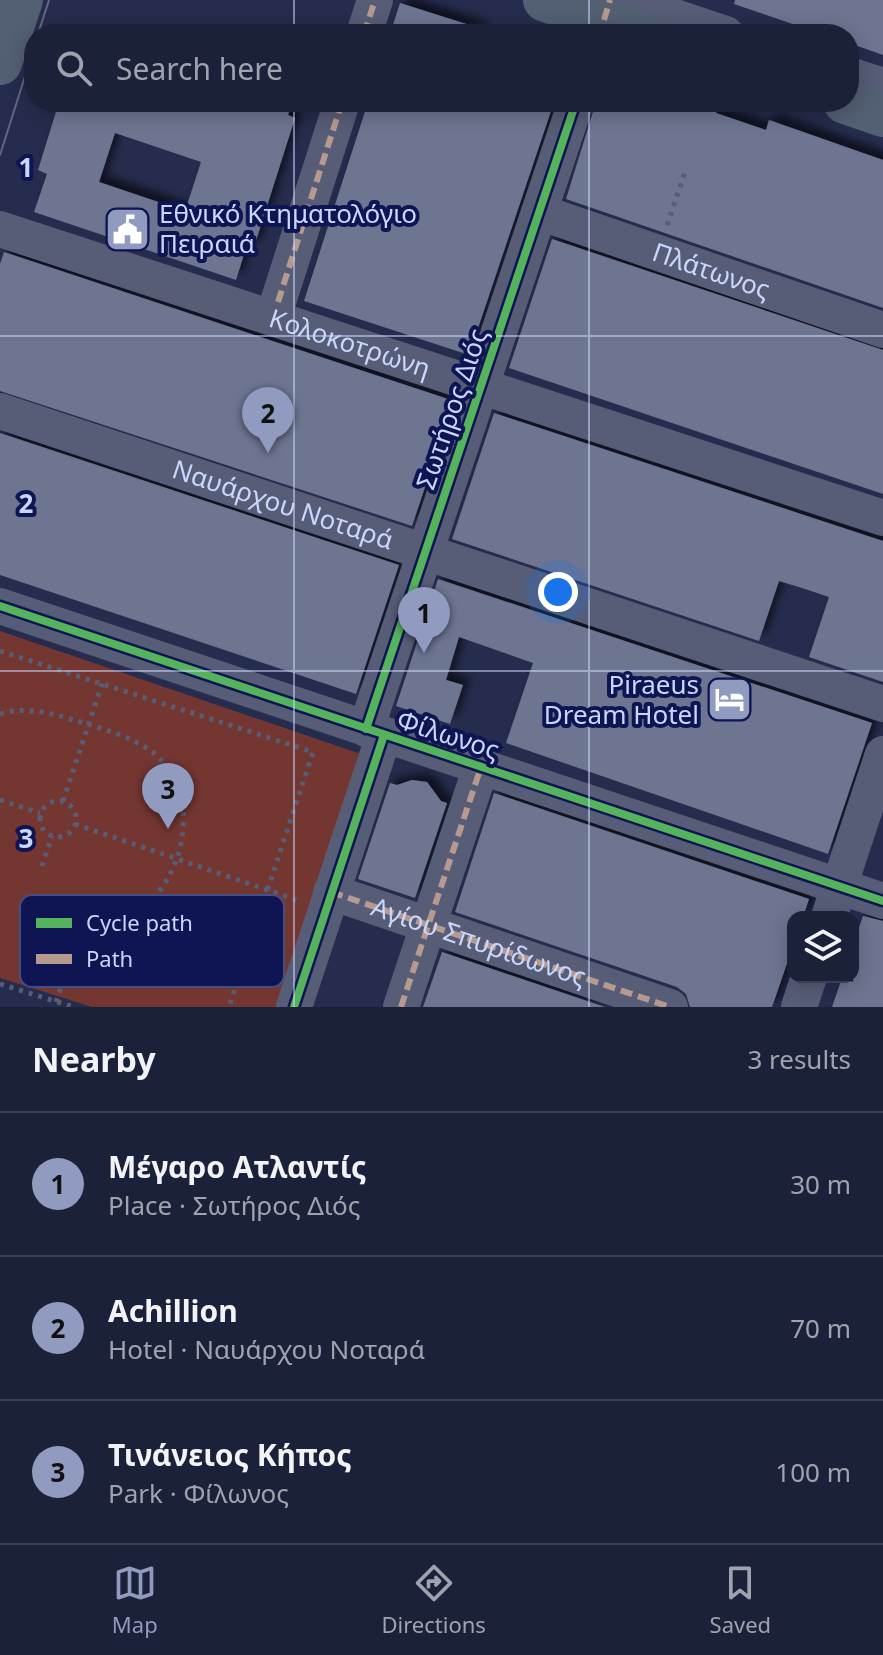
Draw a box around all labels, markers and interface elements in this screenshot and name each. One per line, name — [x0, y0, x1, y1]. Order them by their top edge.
search box — [24, 24, 859, 112]
icon: search — [52, 46, 96, 90]
text: Search here — [116, 48, 283, 89]
text: 1 — [19, 149, 33, 185]
place label: Εθνικό Κτηματολόγιο Πειραιά — [159, 195, 417, 261]
public building icon: Εθνικό Κτηματολόγιο Πειραιά — [104, 205, 152, 253]
street label: Πλάτωνος — [648, 233, 775, 307]
street label: Κολοκοτρώνη — [265, 299, 435, 386]
street label: Σωτήρος Διός — [407, 323, 495, 494]
pin: 2 — [242, 387, 294, 453]
street label: Ναυάρχου Νοταρά — [168, 450, 398, 557]
text: 2 — [19, 485, 34, 521]
your location — [538, 572, 578, 612]
pin: 1 — [398, 587, 450, 653]
place label: Piraeus Dream Hotel — [544, 666, 699, 732]
hotel icon: Piraeus Dream Hotel — [706, 676, 754, 724]
street label: Φίλωνος — [393, 701, 504, 767]
pin: 3 — [142, 763, 194, 829]
text: 3 — [19, 820, 33, 856]
street label: Αγίου Σπυρίδωνος — [367, 888, 591, 994]
legend — [20, 895, 284, 987]
text: Cycle path — [86, 907, 193, 937]
map controls — [787, 911, 859, 983]
button: layers — [787, 911, 859, 983]
text: Path — [86, 943, 133, 973]
text: Nearby — [32, 1036, 156, 1082]
text: 3 results — [747, 1041, 851, 1077]
text: Μέγαρο Ατλαντίς — [108, 1146, 366, 1187]
text: 1 — [51, 1166, 65, 1202]
text: 30 m — [790, 1166, 851, 1202]
text: Place · Σωτήρος Διός — [108, 1187, 360, 1223]
text: Achillion — [108, 1290, 238, 1331]
text: 2 — [51, 1310, 65, 1346]
text: 70 m — [790, 1310, 851, 1346]
text: Hotel · Ναυάρχου Νοταρά — [108, 1331, 425, 1367]
text: Τινάνειος Κήπος — [108, 1434, 352, 1475]
text: 3 — [51, 1454, 65, 1490]
text: 100 m — [775, 1454, 851, 1490]
text: Park · Φίλωνος — [108, 1475, 289, 1511]
tab: Map — [112, 1561, 158, 1639]
tab: Directions — [381, 1561, 486, 1639]
tab: Saved — [710, 1561, 771, 1639]

